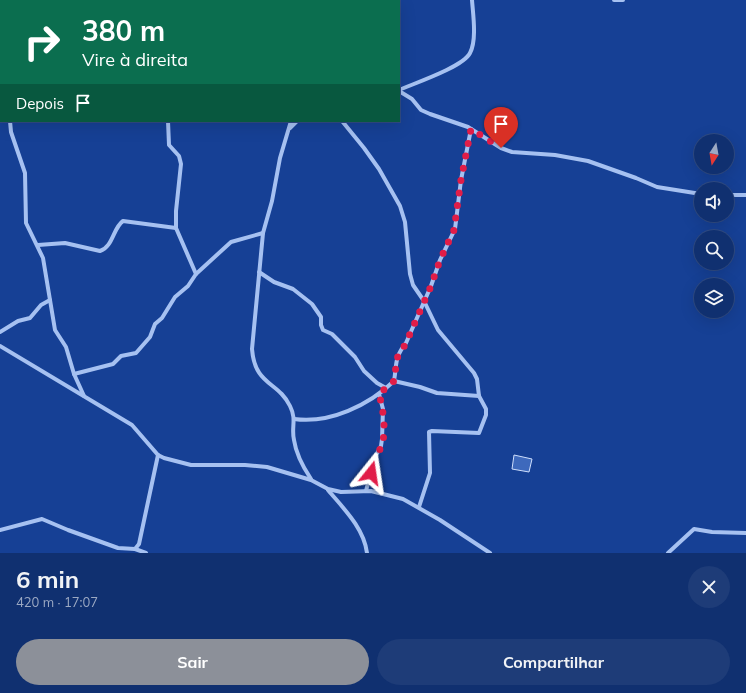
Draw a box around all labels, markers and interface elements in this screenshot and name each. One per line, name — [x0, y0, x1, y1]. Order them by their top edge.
text: 380 m — [82, 13, 165, 48]
icon: right — [16, 16, 68, 68]
text: Vire à direita — [82, 48, 188, 71]
icon: arrive — [72, 92, 94, 114]
text: Depois — [16, 94, 64, 113]
pin — [484, 107, 518, 148]
icon: arrive — [490, 113, 512, 135]
north arrow — [694, 134, 734, 174]
map controls — [694, 134, 734, 318]
button: sound — [694, 182, 734, 222]
button: search — [694, 230, 734, 270]
button: layers — [694, 278, 734, 318]
position arrow — [350, 452, 392, 494]
text: 6 min — [16, 564, 79, 594]
button: close — [688, 566, 730, 608]
text: 420 m · 17:07 — [16, 594, 98, 610]
button: Sair — [16, 639, 369, 685]
button: Compartilhar — [377, 639, 730, 685]

